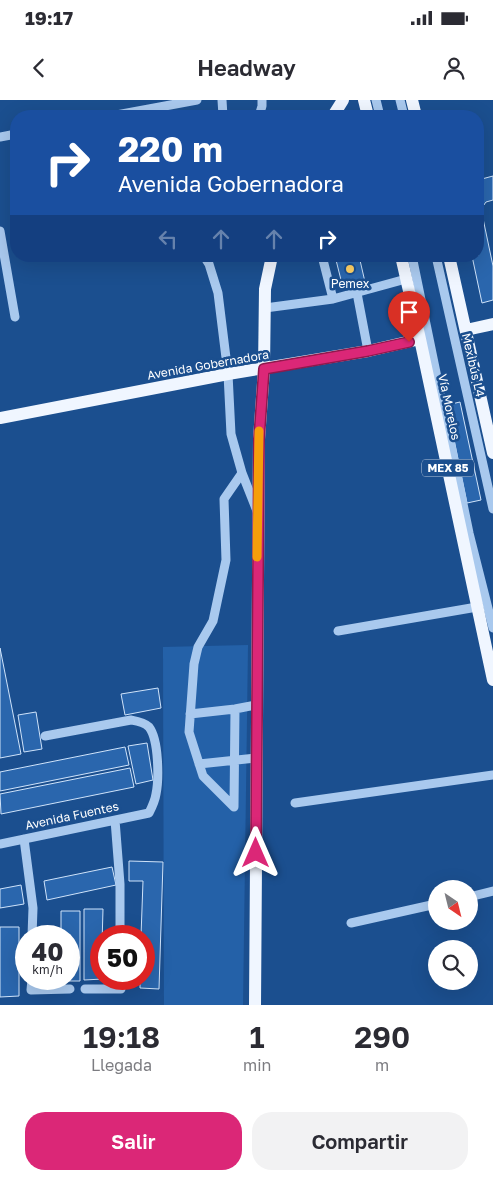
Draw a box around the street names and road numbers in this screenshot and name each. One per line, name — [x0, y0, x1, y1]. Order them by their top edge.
street label: Mexibús L4 — [459, 332, 488, 398]
street label: Avenida Gobernadora — [146, 346, 270, 383]
street label: Vía Morelos — [435, 372, 464, 441]
road number: MEX 85 — [422, 459, 474, 476]
street label: Avenida Fuentes — [24, 798, 120, 833]

